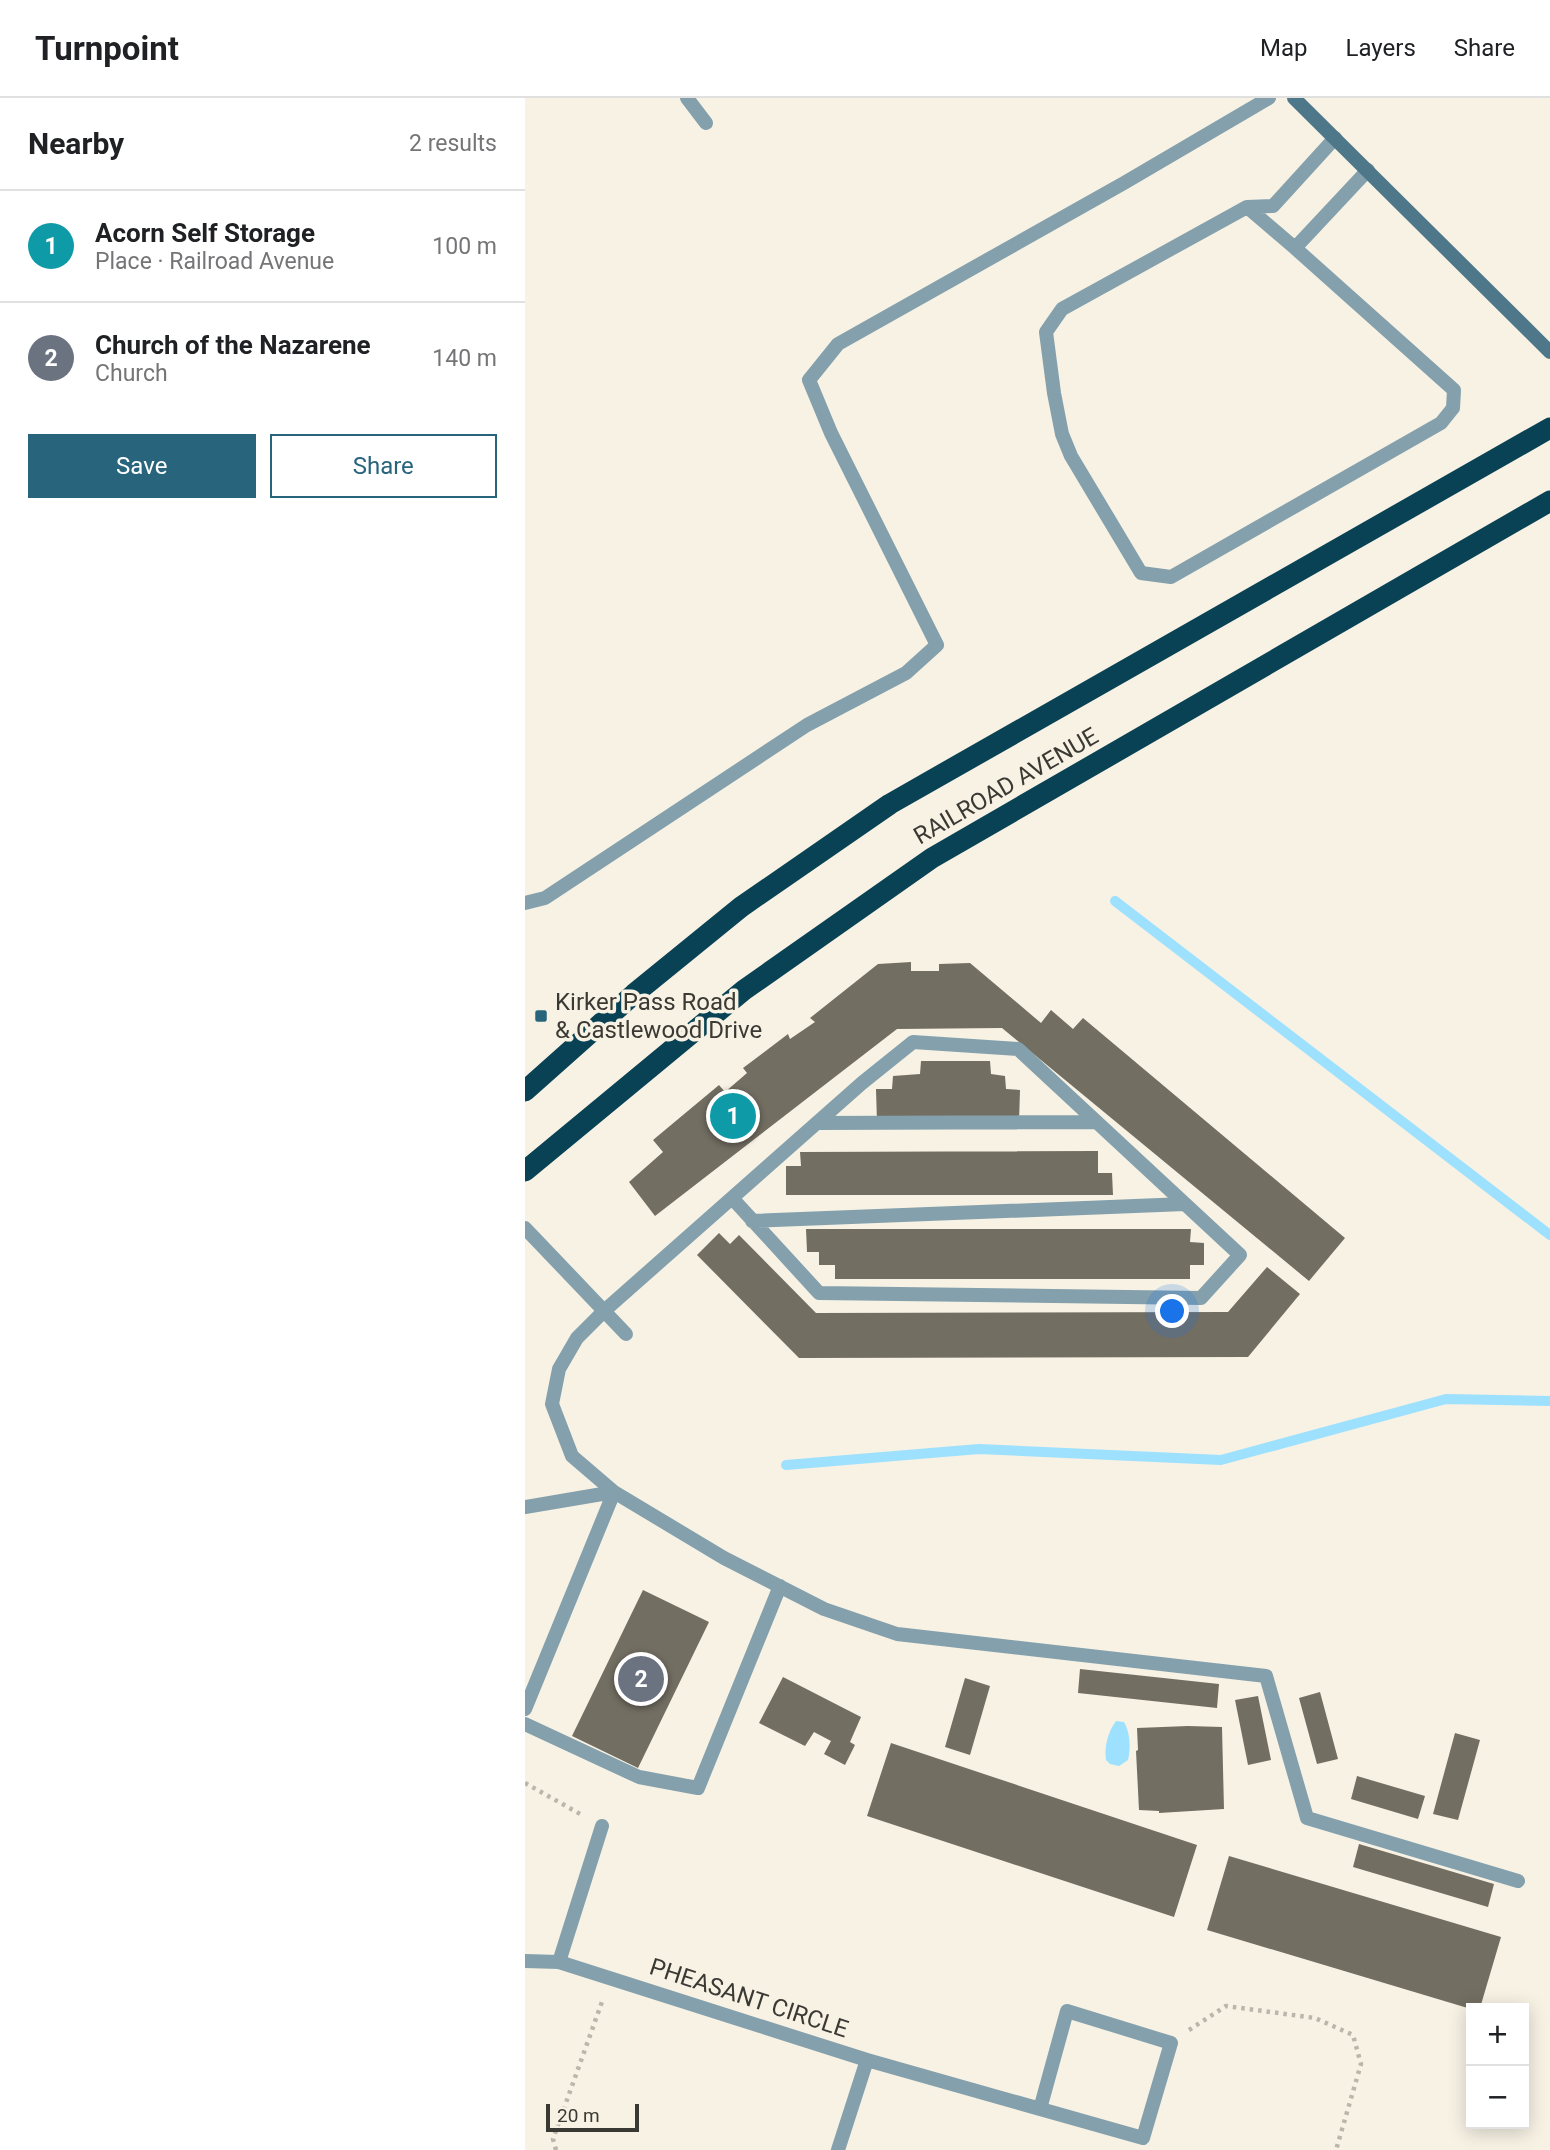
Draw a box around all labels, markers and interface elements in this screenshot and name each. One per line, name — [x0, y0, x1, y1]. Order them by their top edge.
text: Turnpoint — [35, 29, 179, 68]
text: Map — [1260, 34, 1308, 62]
text: Layers — [1346, 34, 1416, 62]
text: Share — [1454, 34, 1515, 62]
text: Nearby — [28, 126, 124, 161]
text: 2 results — [409, 130, 497, 157]
text: Acorn Self Storage — [95, 218, 315, 248]
text: 1 — [44, 233, 58, 260]
text: 100 m — [432, 233, 497, 260]
text: Place · Railroad Avenue — [95, 248, 334, 275]
text: Church of the Nazarene — [95, 330, 371, 360]
text: 2 — [44, 345, 58, 372]
text: 140 m — [432, 345, 497, 372]
text: Church — [95, 360, 168, 387]
button: Save — [28, 434, 256, 498]
button: Share — [270, 434, 497, 498]
street label: RAILROAD AVENUE — [909, 722, 1103, 850]
place label: Kirker Pass Road & Castlewood Drive — [555, 988, 762, 1044]
marker: Kirker Pass Road & Castlewood Drive — [533, 1008, 549, 1024]
pin: 1 — [710, 1090, 756, 1142]
your location — [1155, 1294, 1189, 1328]
pin: 2 — [618, 1653, 664, 1705]
street label: PHEASANT CIRCLE — [646, 1953, 852, 2043]
map controls — [1466, 2003, 1529, 2129]
button: + — [1466, 2003, 1529, 2066]
button: − — [1466, 2066, 1529, 2129]
scale bar — [546, 2101, 639, 2133]
text: 20 m — [557, 2104, 600, 2127]

